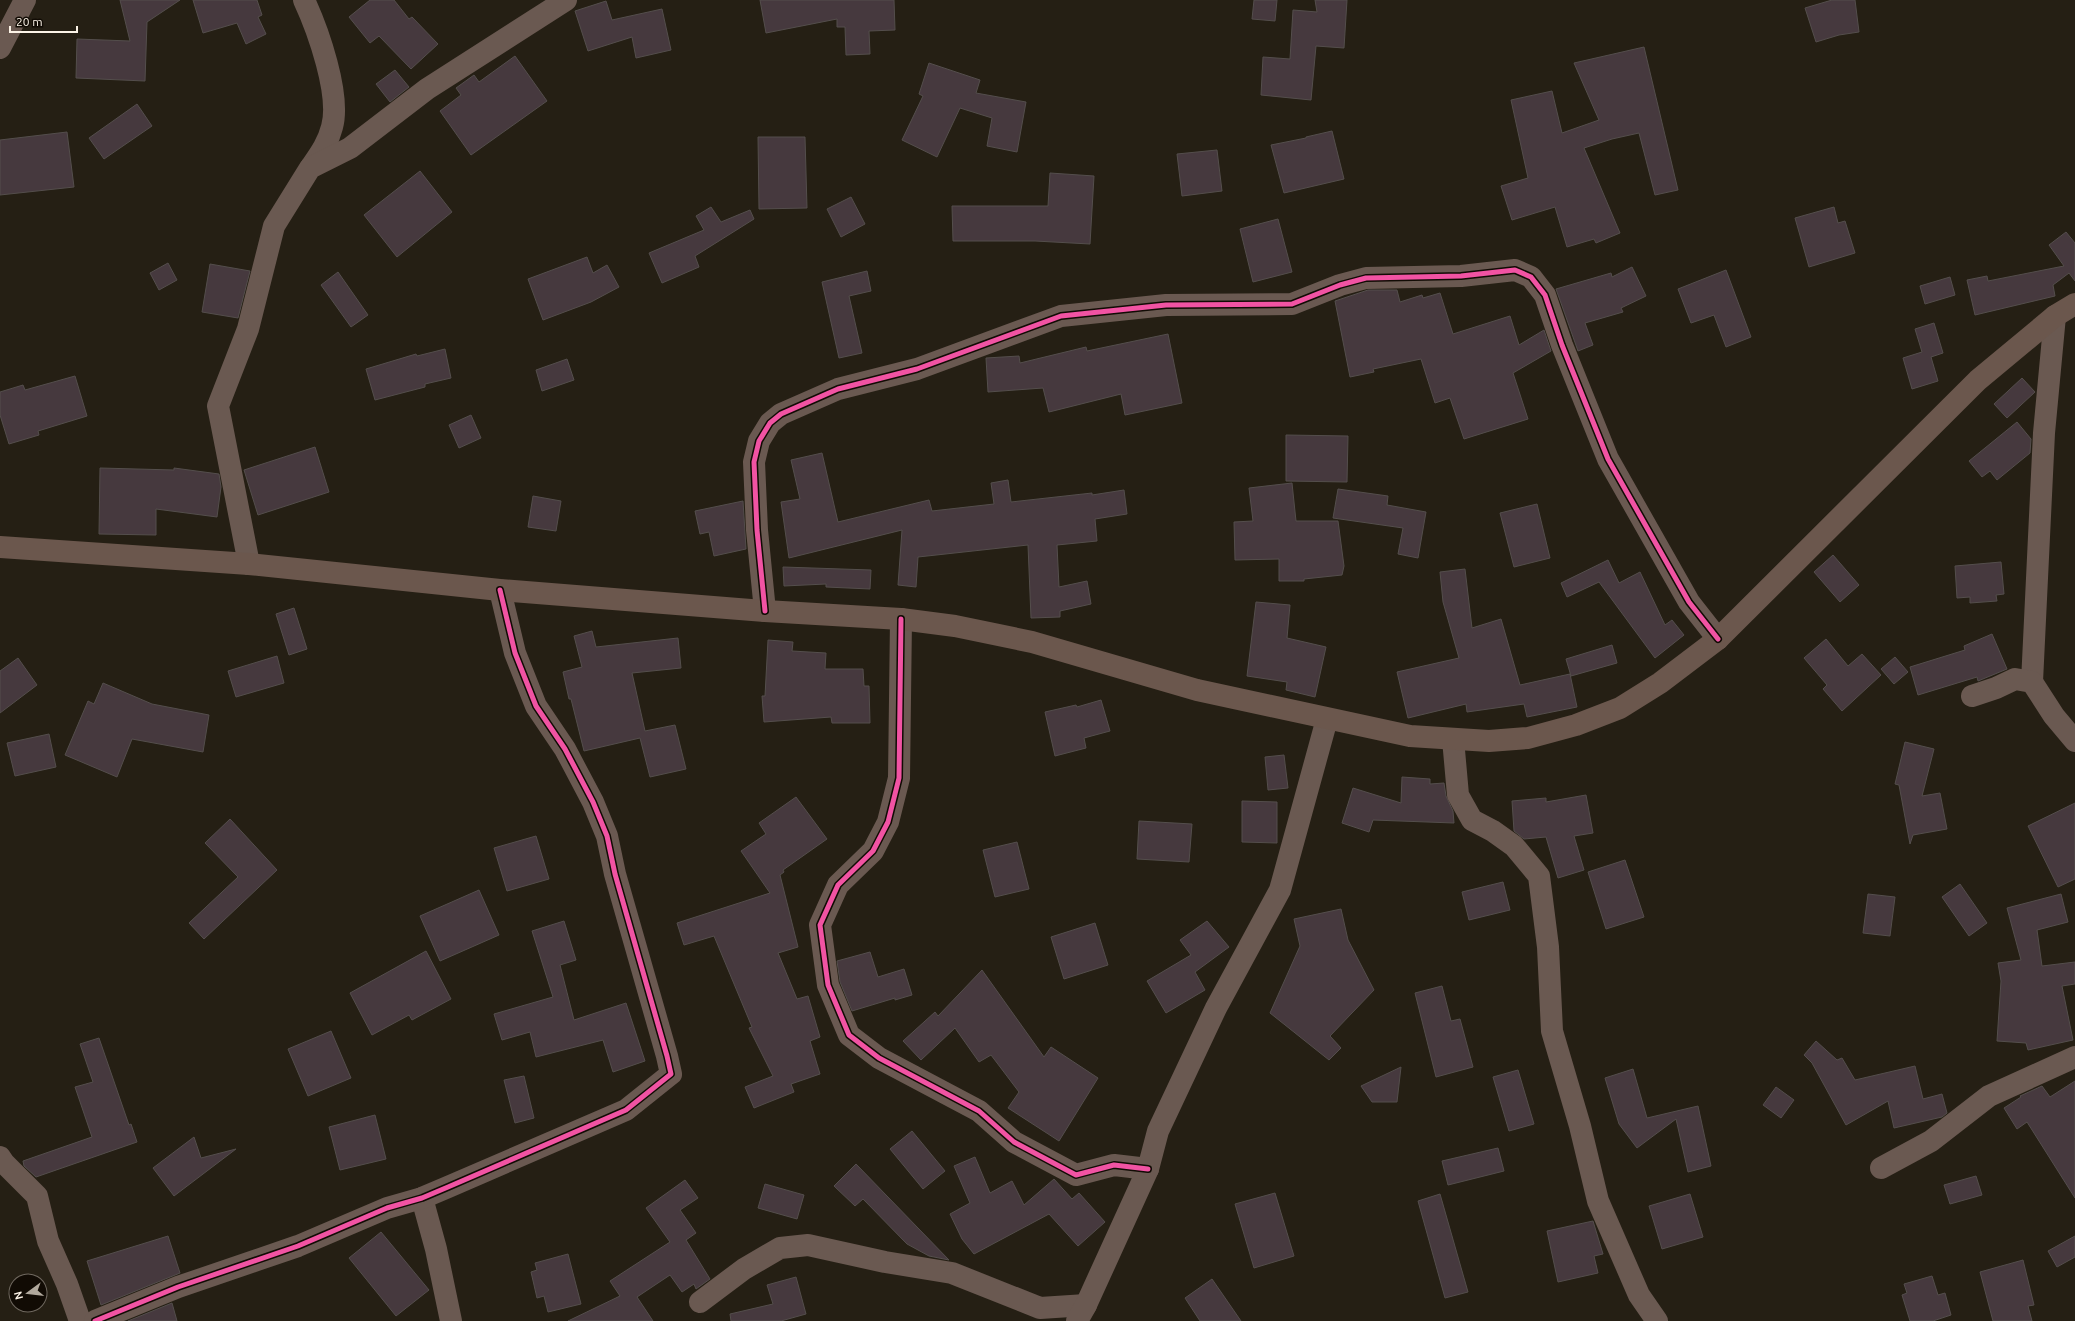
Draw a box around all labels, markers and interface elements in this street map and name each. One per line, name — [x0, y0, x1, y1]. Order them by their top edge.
scale bar — [10, 8, 77, 34]
text: 20 m — [16, 15, 43, 28]
north arrow — [8, 1273, 48, 1313]
text: N — [11, 1290, 25, 1301]

